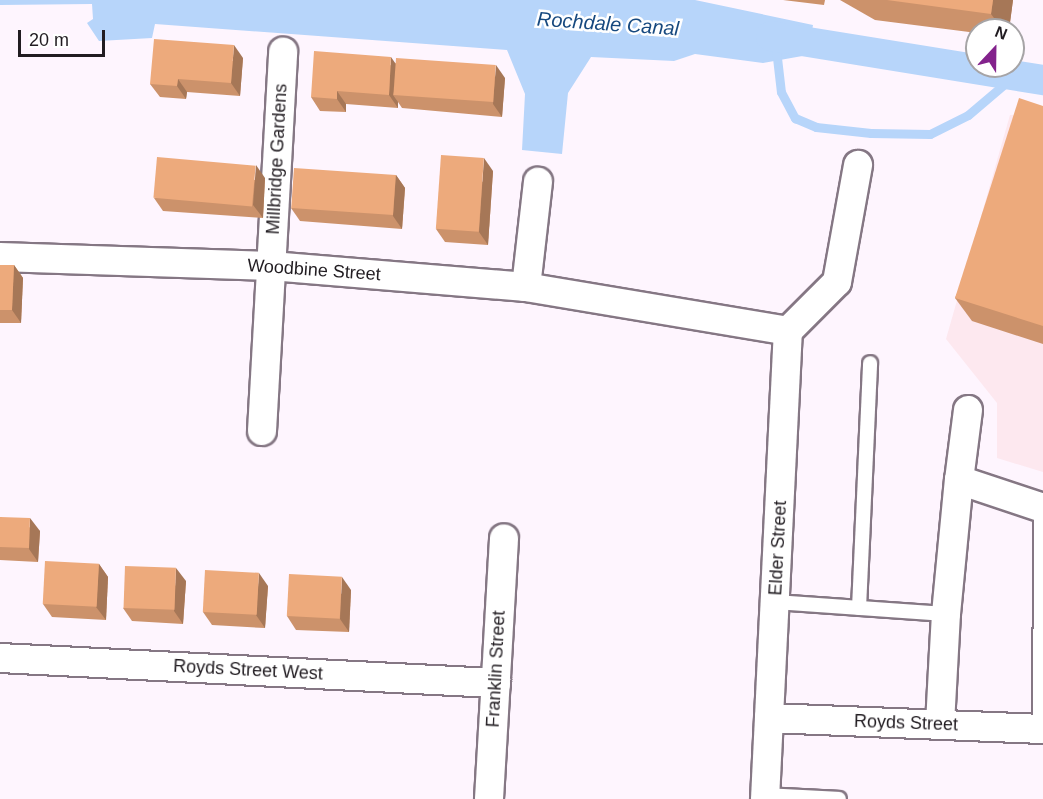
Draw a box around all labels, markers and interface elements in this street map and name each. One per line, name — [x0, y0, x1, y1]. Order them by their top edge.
water label: Rochdale Canal — [536, 7, 680, 41]
scale bar — [21, 18, 108, 56]
north arrow — [965, 18, 1025, 78]
text: N — [993, 23, 1010, 43]
text: 20 m — [29, 30, 69, 50]
street label: Millbridge Gardens — [262, 83, 292, 235]
street label: Woodbine Street — [247, 255, 381, 285]
street label: Elder Street — [765, 500, 791, 596]
street label: Franklin Street — [482, 610, 510, 728]
street label: Royds Street West — [173, 655, 323, 685]
street label: Royds Street — [854, 710, 958, 736]

